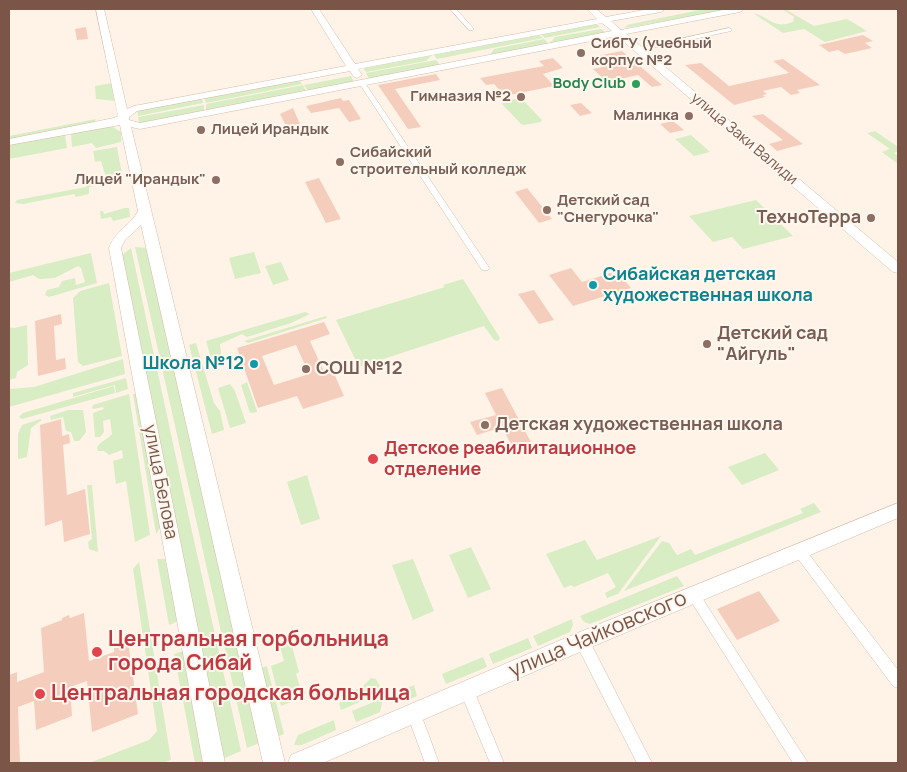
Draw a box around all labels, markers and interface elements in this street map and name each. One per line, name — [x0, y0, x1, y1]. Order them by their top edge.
place label: СибГУ (учебный корпус №2 — [591, 35, 712, 70]
marker: СибГУ (учебный корпус №2 — [575, 47, 587, 59]
place label: Body Club — [553, 75, 626, 93]
marker: Body Club — [630, 78, 642, 90]
place label: Гимназия №2 — [410, 88, 511, 106]
street label: улица Заки Валиди — [687, 89, 801, 189]
marker: Гимназия №2 — [515, 91, 527, 103]
place label: Малинка — [613, 107, 679, 125]
marker: Малинка — [683, 110, 695, 122]
place label: Лицей Ирандык — [211, 121, 329, 139]
marker: Лицей Ирандык — [195, 124, 207, 136]
place label: Сибайский строительный колледж — [350, 144, 526, 179]
marker: Сибайский строительный колледж — [334, 156, 346, 168]
place label: Лицей "Ирандык" — [74, 171, 206, 189]
marker: Лицей "Ирандык" — [210, 174, 222, 186]
place label: Детский сад "Снегурочка" — [557, 192, 659, 227]
marker: Детский сад "Снегурочка" — [541, 204, 553, 216]
place label: ТехноТерра — [757, 207, 861, 229]
marker: ТехноТерра — [865, 212, 877, 224]
place label: Сибайская детская художественная школа — [603, 264, 813, 306]
marker: Сибайская детская художественная школа — [587, 279, 599, 291]
place label: Детский сад "Айгуль" — [717, 323, 828, 366]
marker: Детский сад "Айгуль" — [701, 338, 713, 350]
place label: Школа №12 — [143, 353, 244, 375]
marker: Школа №12 — [248, 358, 260, 370]
place label: СОШ №12 — [316, 358, 402, 380]
marker: СОШ №12 — [300, 363, 312, 375]
place label: Детская художественная школа — [495, 414, 783, 436]
marker: Детская художественная школа — [479, 419, 491, 431]
street label: улица Белова — [138, 423, 182, 541]
place label: Детское реабилитационное отделение — [384, 438, 636, 480]
marker: Детское реабилитационное отделение — [366, 452, 380, 466]
street label: улица Чайковского — [505, 586, 691, 684]
place label: Центральная горбольница города Сибай — [108, 627, 389, 677]
marker: Центральная горбольница города Сибай — [90, 645, 104, 659]
place label: Центральная городская больница — [51, 681, 410, 707]
marker: Центральная городская больница — [33, 687, 47, 701]

